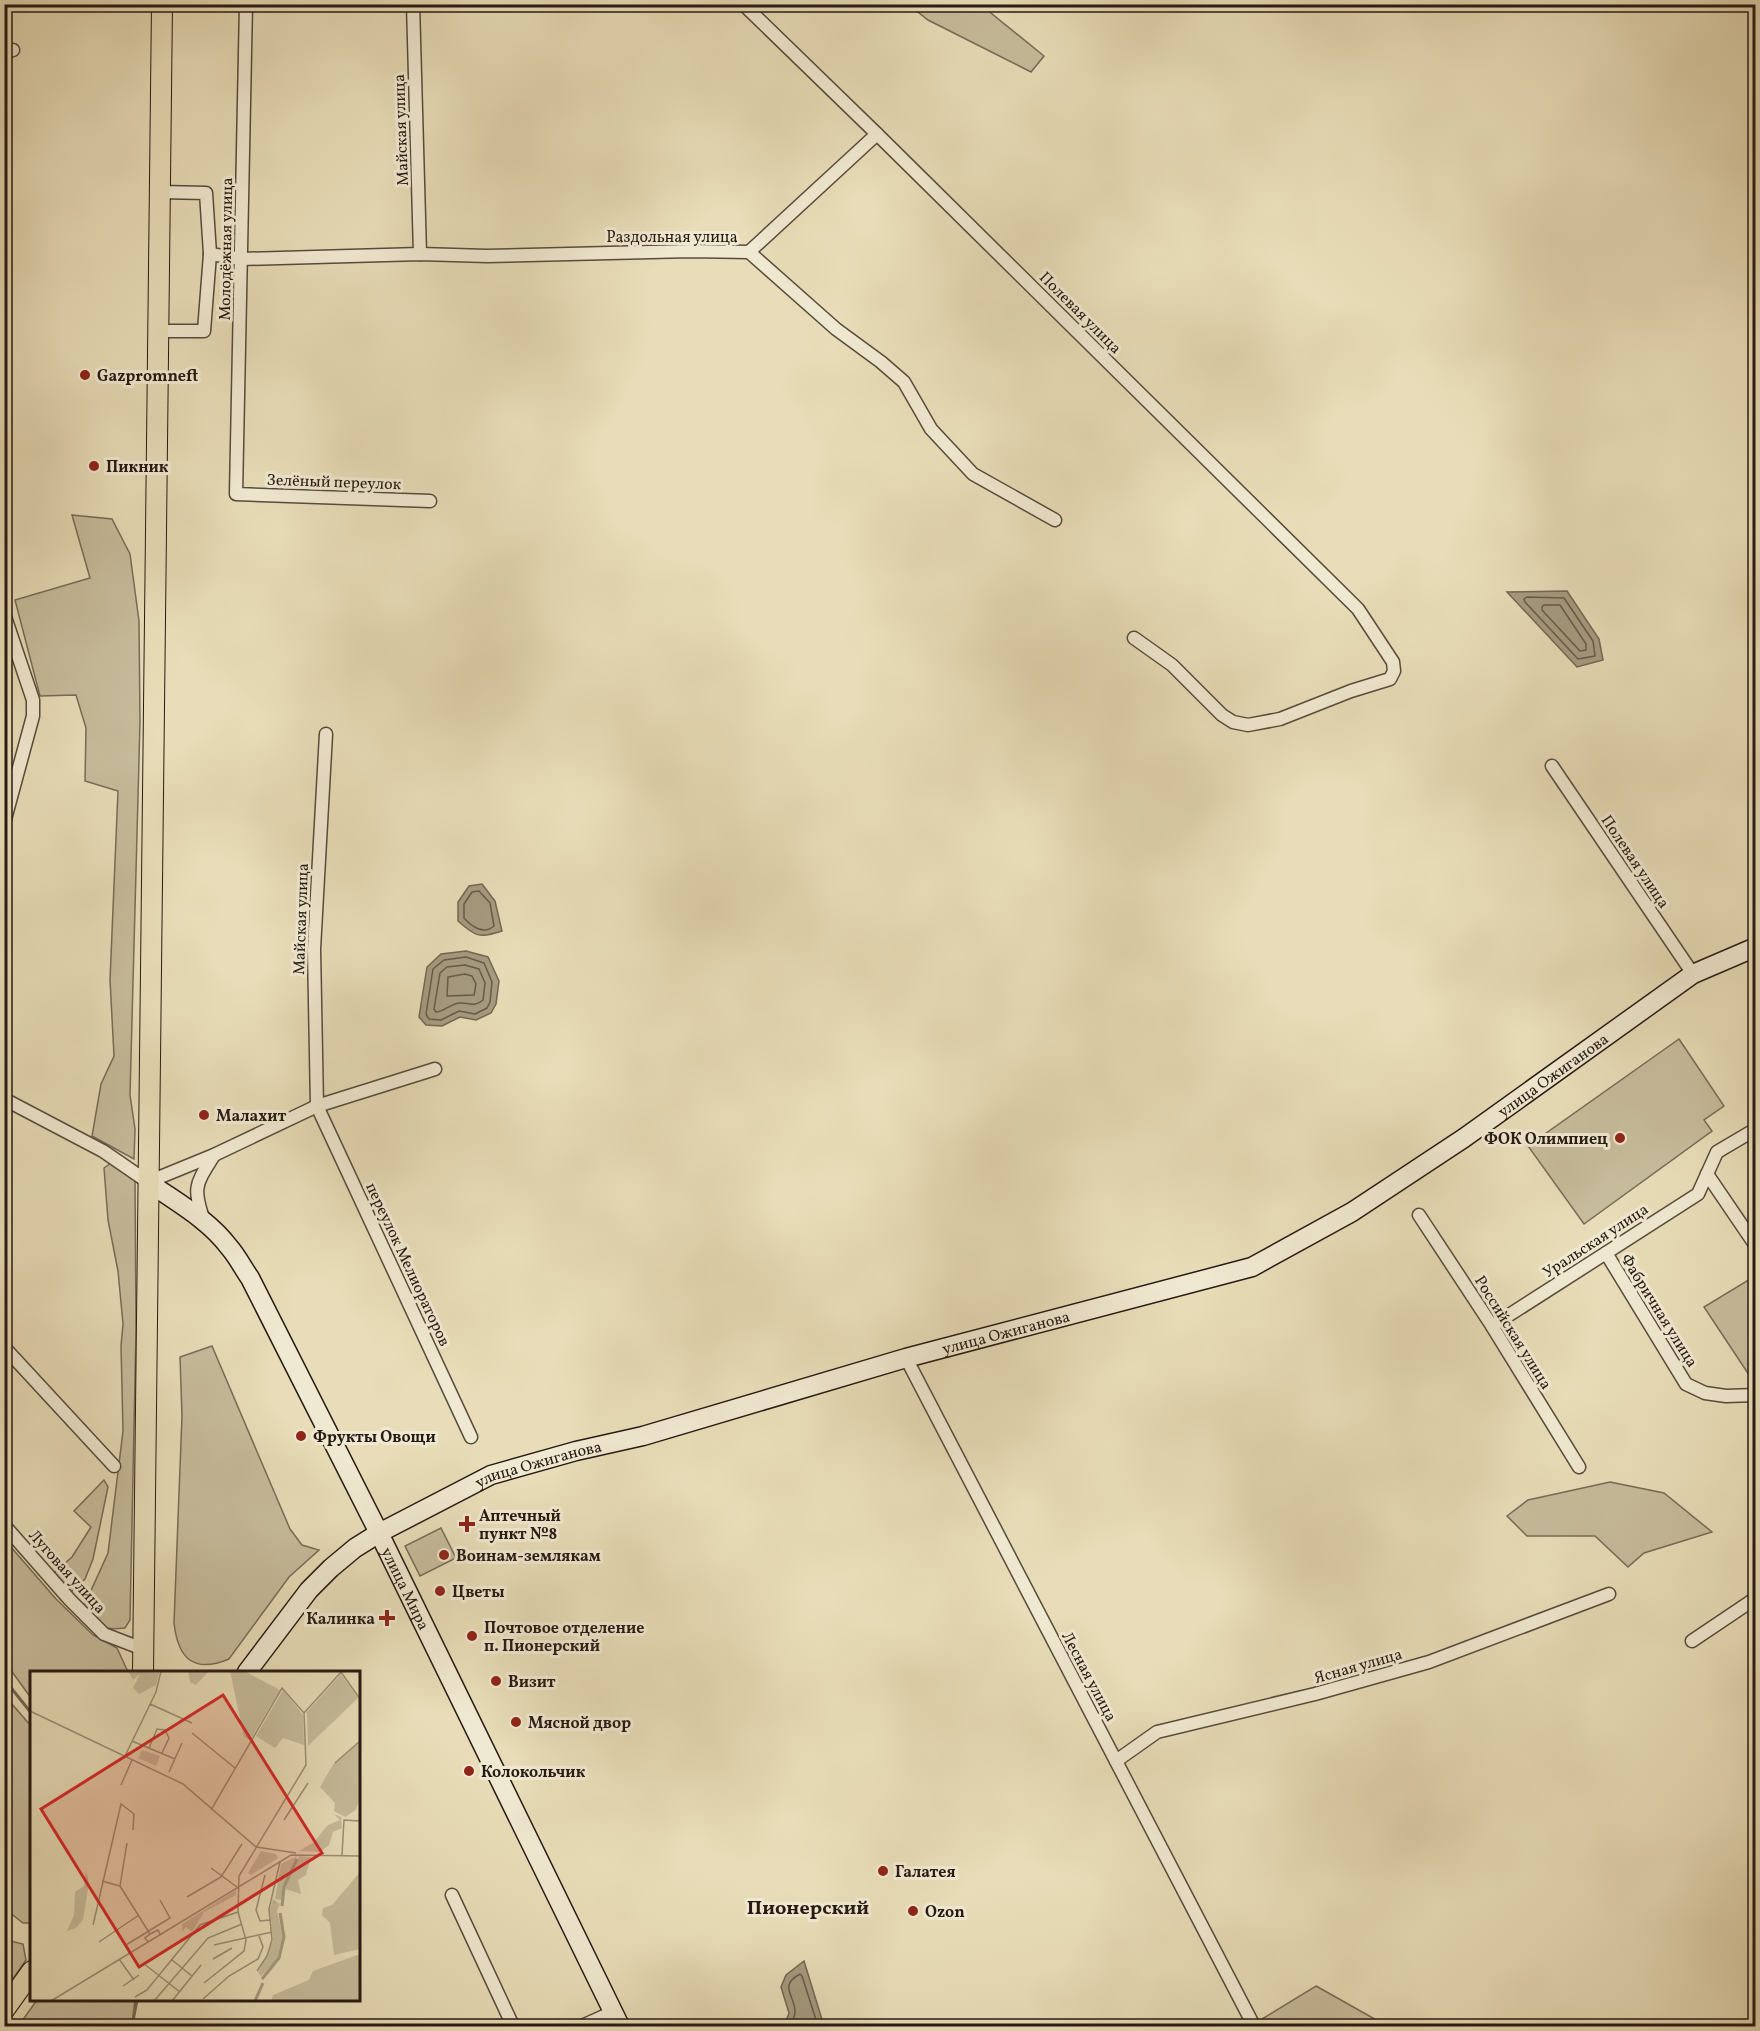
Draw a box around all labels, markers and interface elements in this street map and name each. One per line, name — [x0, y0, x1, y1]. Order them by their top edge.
street label: Майская улица — [389, 74, 415, 186]
street label: Молодёжная улица — [215, 177, 239, 321]
street label: Раздольная улица — [606, 227, 738, 249]
street label: Полевая улица — [1033, 267, 1126, 360]
place label: Gazpromneft — [97, 366, 198, 388]
marker: Gazpromneft — [78, 368, 92, 382]
place label: Пикник — [106, 457, 169, 479]
marker: Пикник — [87, 459, 101, 473]
street label: Зелёный переулок — [266, 470, 402, 496]
street label: Полевая улица — [1595, 811, 1674, 913]
street label: Майская улица — [289, 863, 315, 975]
street label: улица Ожиганова — [1494, 1029, 1614, 1123]
place label: Малахит — [216, 1106, 286, 1128]
marker: Малахит — [197, 1108, 211, 1122]
place label: ФОК Олимпиец — [1484, 1129, 1608, 1151]
marker: ФОК Олимпиец — [1613, 1131, 1627, 1145]
street label: переулок Мелиораторов — [359, 1179, 455, 1350]
street label: Уральская улица — [1539, 1199, 1653, 1284]
street label: Фабричная улица — [1614, 1250, 1702, 1372]
street label: Российская улица — [1468, 1272, 1556, 1394]
street label: улица Ожиганова — [940, 1306, 1073, 1361]
place label: Фрукты Овощи — [313, 1427, 436, 1449]
marker: Фрукты Овощи — [294, 1429, 308, 1443]
street label: улица Ожиганова — [472, 1437, 604, 1494]
place label: Аптечный пункт №8 — [479, 1506, 561, 1546]
marker: Аптечный пункт №8 — [460, 1517, 474, 1531]
street label: Луговая улица — [23, 1526, 110, 1619]
street label: улица Мира — [375, 1544, 434, 1634]
place label: Воинам-землякам — [456, 1546, 601, 1568]
marker: Воинам-землякам — [437, 1548, 451, 1562]
place label: Цветы — [452, 1582, 505, 1604]
marker: Цветы — [433, 1584, 447, 1598]
place label: Калинка — [306, 1609, 375, 1631]
marker: Калинка — [380, 1611, 394, 1625]
place label: Почтовое отделение п. Пионерский — [484, 1618, 644, 1658]
street label: Лесная улица — [1055, 1628, 1121, 1726]
marker: Почтовое отделение п. Пионерский — [465, 1629, 479, 1643]
street label: Ясная улица — [1312, 1644, 1405, 1690]
inset map — [30, 1671, 360, 2001]
place label: Визит — [508, 1672, 556, 1694]
marker: Визит — [489, 1674, 503, 1688]
place label: Мясной двор — [528, 1713, 631, 1735]
marker: Мясной двор — [509, 1715, 523, 1729]
place label: Колокольчик — [481, 1762, 586, 1784]
marker: Колокольчик — [462, 1764, 476, 1778]
place label: Галатея — [895, 1862, 956, 1884]
marker: Галатея — [876, 1864, 890, 1878]
district label: Пионерский — [747, 1895, 869, 1923]
place label: Ozon — [925, 1902, 965, 1924]
marker: Ozon — [906, 1904, 920, 1918]

